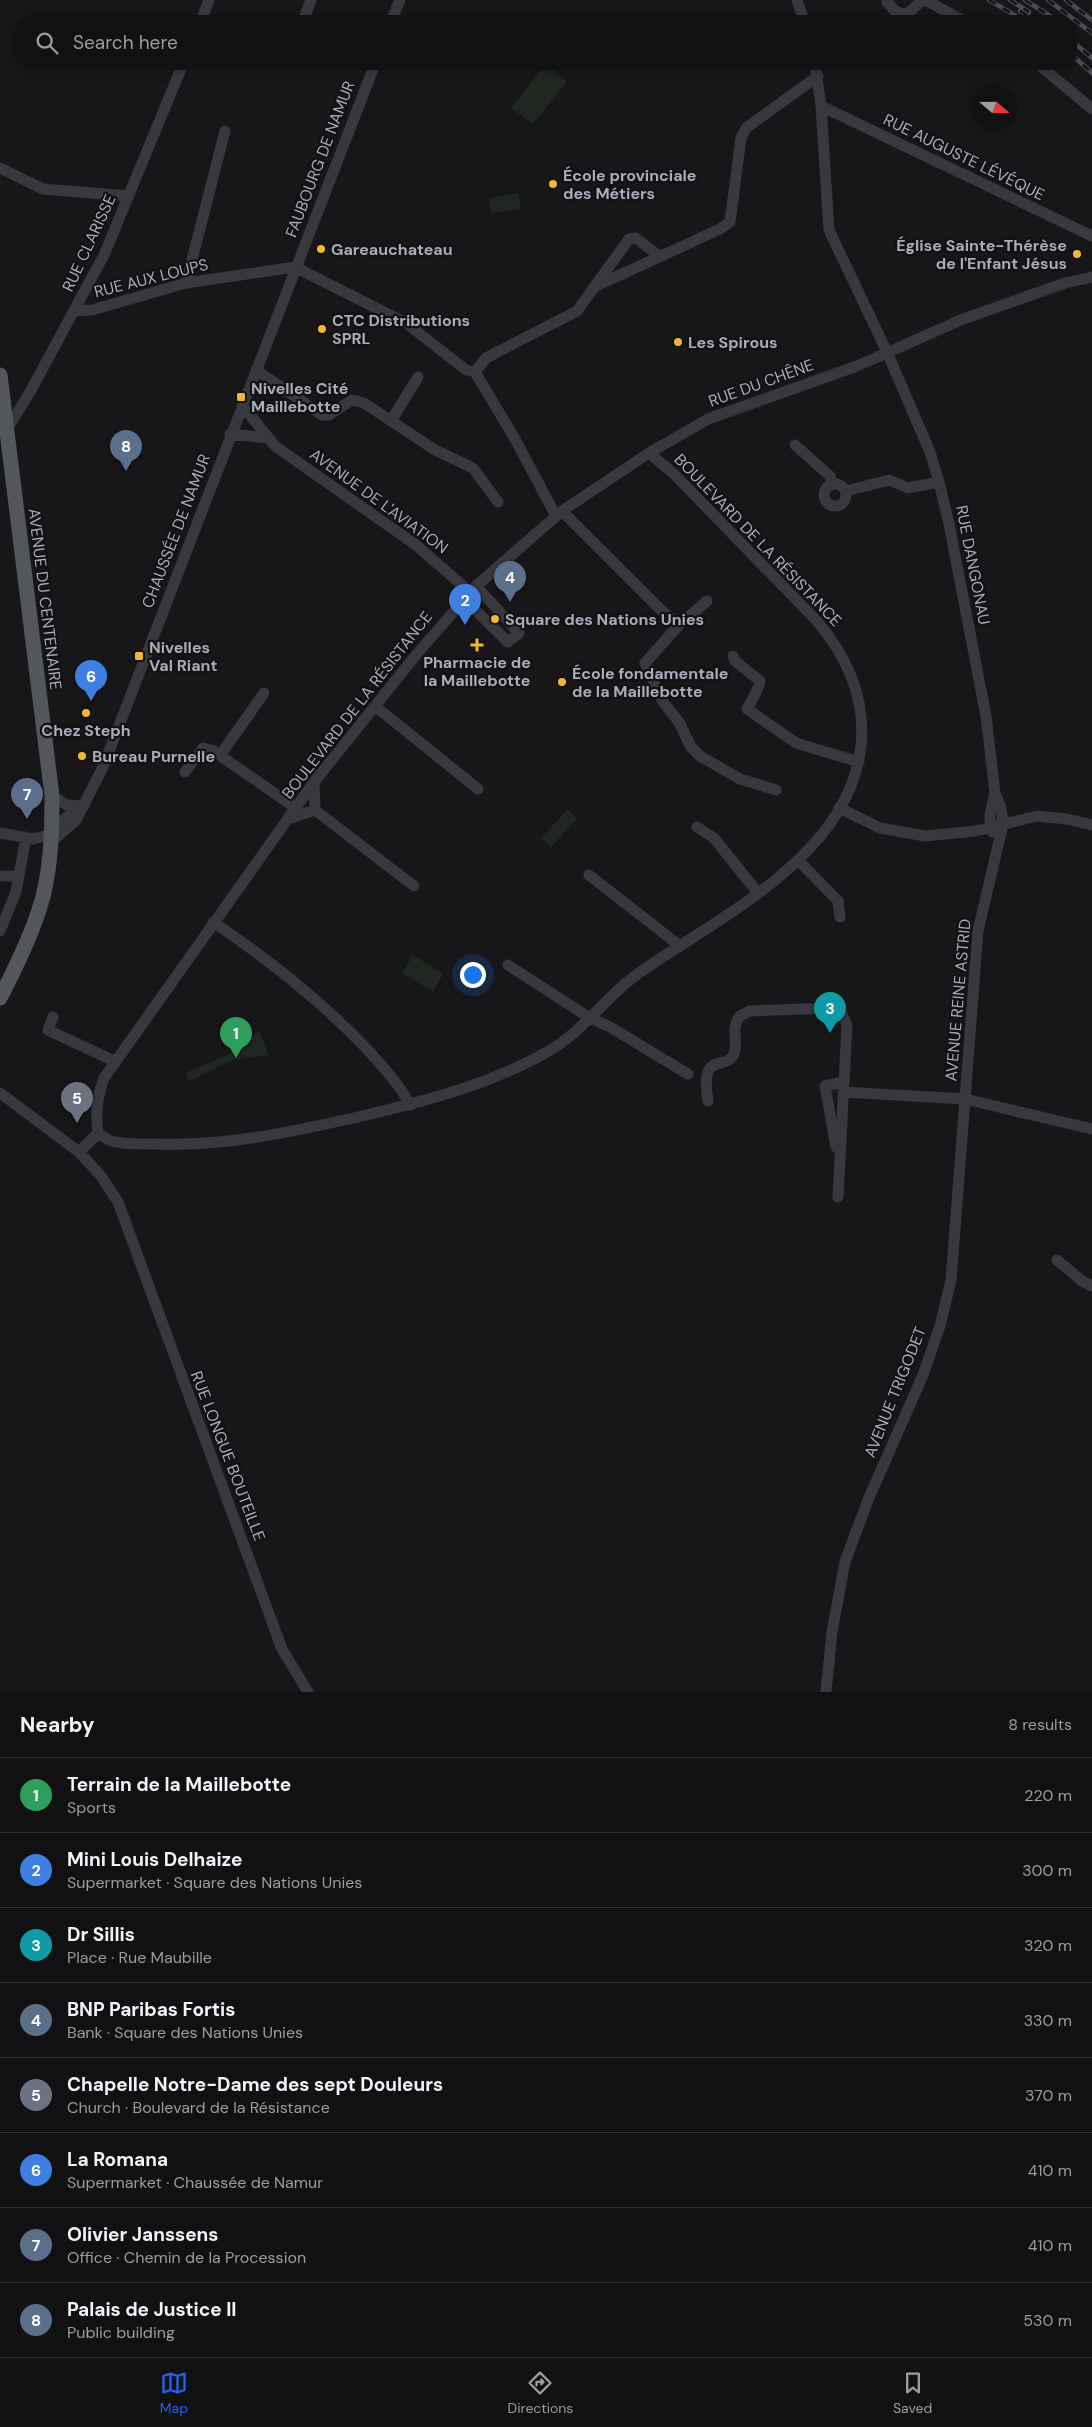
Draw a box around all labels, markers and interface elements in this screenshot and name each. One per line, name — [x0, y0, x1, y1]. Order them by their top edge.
search box — [15, 15, 1077, 70]
icon: search — [33, 29, 61, 57]
text: Search here — [73, 30, 178, 55]
street label: FAUBOURG DE NAMUR — [280, 78, 360, 240]
north arrow — [972, 85, 1017, 130]
street label: RUE AUGUSTE LÉVÉQUE — [880, 109, 1048, 205]
place label: École provinciale des Métiers — [563, 165, 696, 204]
marker: École provinciale des Métiers — [547, 178, 559, 190]
street label: RUE CLARISSE — [57, 191, 121, 295]
place label: Église Sainte-Thérèse de l'Enfant Jésus — [896, 235, 1067, 274]
place label: Gareauchateau — [331, 239, 453, 260]
marker: Gareauchateau — [315, 243, 327, 255]
marker: Église Sainte-Thérèse de l'Enfant Jésus — [1071, 248, 1083, 260]
street label: RUE AUX LOUPS — [92, 254, 210, 302]
place label: CTC Distributions SPRL — [332, 310, 470, 349]
marker: CTC Distributions SPRL — [316, 323, 328, 335]
place label: Les Spirous — [688, 332, 778, 353]
marker: Les Spirous — [672, 336, 684, 348]
street label: RUE DU CHÊNE — [705, 354, 817, 412]
place label: Nivelles Cité Maillebotte — [251, 378, 348, 417]
marker: Nivelles Cité Maillebotte — [235, 391, 247, 403]
pin: 8 — [110, 430, 142, 471]
street label: AVENUE DE L'AVIATION — [306, 444, 452, 558]
street label: BOULEVARD DE LA RÉSISTANCE — [670, 449, 846, 631]
street label: CHAUSSÉE DE NAMUR — [137, 451, 215, 611]
street label: RUE DANGONAU — [951, 503, 995, 627]
street label: AVENUE DU CENTENAIRE — [23, 507, 67, 691]
pin: 4 — [494, 561, 526, 602]
pin: 2 — [449, 584, 481, 625]
street label: BOULEVARD DE LA RÉSISTANCE — [277, 607, 437, 803]
place label: Square des Nations Unies — [505, 609, 704, 630]
marker: Square des Nations Unies — [489, 613, 501, 625]
place label: Nivelles Val Riant — [149, 637, 217, 676]
marker: Pharmacie de la Maillebotte — [471, 639, 483, 651]
marker: Nivelles Val Riant — [133, 650, 145, 662]
place label: Pharmacie de la Maillebotte — [423, 652, 531, 691]
pin: 6 — [75, 660, 107, 701]
place label: École fondamentale de la Maillebotte — [572, 663, 728, 702]
marker: École fondamentale de la Maillebotte — [556, 676, 568, 688]
marker: Chez Steph — [80, 707, 92, 719]
place label: Chez Steph — [41, 720, 131, 741]
place label: Bureau Purnelle — [92, 746, 215, 767]
marker: Bureau Purnelle — [76, 750, 88, 762]
pin: 7 — [11, 778, 43, 819]
street label: AVENUE REINE ASTRID — [940, 918, 976, 1082]
your location — [460, 962, 486, 988]
pin: 3 — [814, 992, 846, 1033]
pin: 1 — [220, 1017, 252, 1058]
pin: 5 — [61, 1082, 93, 1123]
street label: AVENUE TRIGODET — [859, 1323, 931, 1461]
street label: RUE LONGUE BOUTEILLE — [186, 1368, 270, 1544]
text: Nearby — [20, 1711, 94, 1739]
text: 8 results — [1008, 1714, 1072, 1735]
text: Terrain de la Maillebotte — [67, 1772, 291, 1797]
text: 1 — [33, 1785, 39, 1806]
text: 220 m — [1024, 1785, 1072, 1806]
text: Sports — [67, 1797, 116, 1818]
text: Mini Louis Delhaize — [67, 1847, 242, 1872]
text: 2 — [31, 1860, 41, 1881]
text: 300 m — [1022, 1860, 1072, 1881]
text: Supermarket · Square des Nations Unies — [67, 1872, 362, 1893]
text: Dr Sillis — [67, 1922, 135, 1947]
text: 3 — [31, 1935, 41, 1956]
text: 320 m — [1024, 1935, 1072, 1956]
text: Place · Rue Maubille — [67, 1947, 212, 1968]
text: BNP Paribas Fortis — [67, 1997, 235, 2022]
text: 4 — [31, 2010, 41, 2031]
text: 330 m — [1024, 2010, 1072, 2031]
text: Bank · Square des Nations Unies — [67, 2022, 303, 2043]
text: Chapelle Notre-Dame des sept Douleurs — [67, 2072, 443, 2097]
text: 5 — [31, 2085, 41, 2106]
text: 370 m — [1025, 2085, 1072, 2106]
text: Church · Boulevard de la Résistance — [67, 2097, 330, 2118]
text: La Romana — [67, 2147, 168, 2172]
text: 6 — [31, 2160, 41, 2181]
text: 410 m — [1028, 2160, 1072, 2181]
text: Supermarket · Chaussée de Namur — [67, 2172, 323, 2193]
text: Olivier Janssens — [67, 2222, 218, 2247]
text: 7 — [32, 2235, 40, 2256]
text: 410 m — [1028, 2235, 1072, 2256]
text: Office · Chemin de la Procession — [67, 2247, 306, 2268]
text: Palais de Justice II — [67, 2297, 237, 2322]
text: 8 — [31, 2310, 41, 2331]
text: 530 m — [1023, 2310, 1072, 2331]
text: Public building — [67, 2322, 175, 2343]
tab: Map — [160, 2369, 188, 2417]
tab: Directions — [508, 2369, 573, 2417]
tab: Saved — [893, 2369, 932, 2417]

